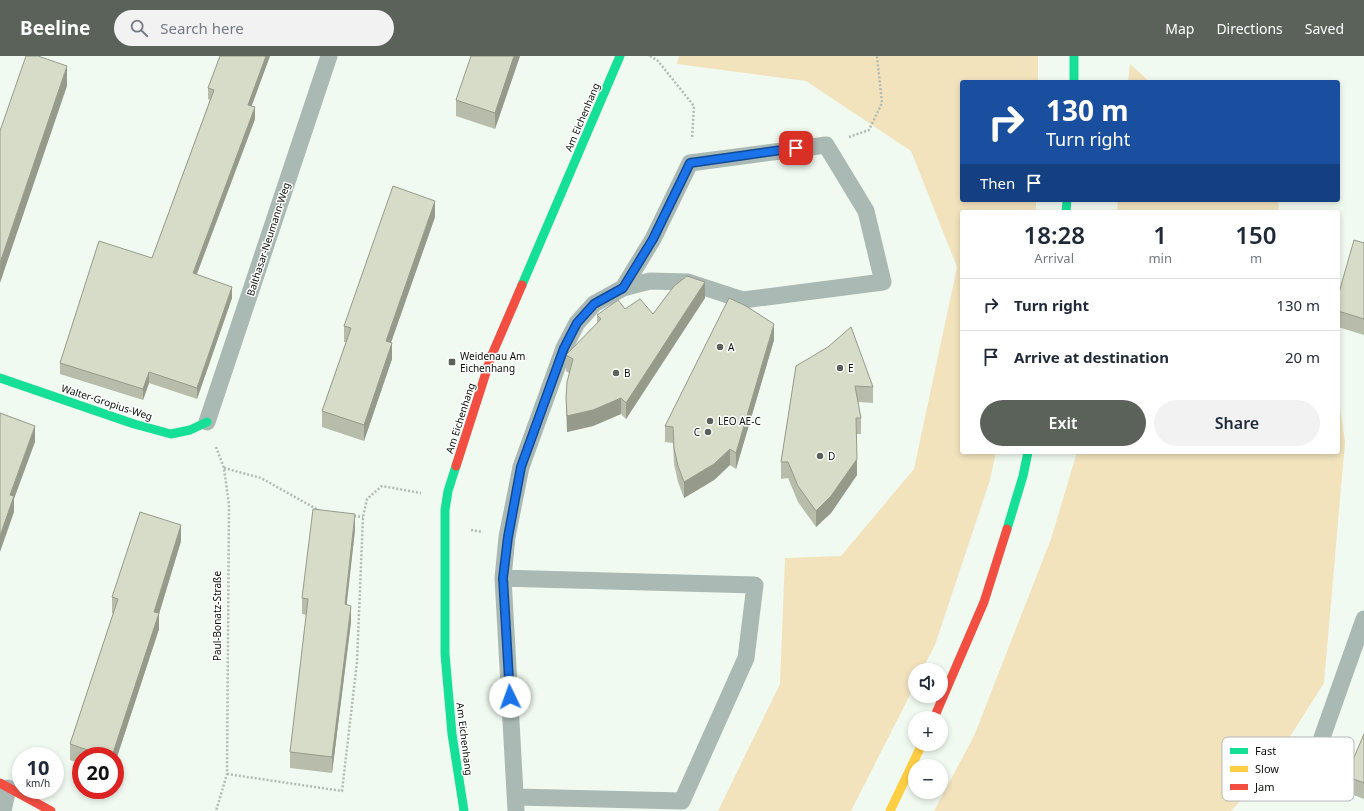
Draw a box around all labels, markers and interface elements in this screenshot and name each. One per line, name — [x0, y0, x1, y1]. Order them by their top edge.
search box — [114, 10, 394, 46]
text: Beeline — [20, 15, 90, 41]
icon: search — [128, 17, 150, 39]
text: Search here — [160, 18, 244, 38]
text: Map — [1165, 19, 1194, 38]
text: Directions — [1216, 19, 1283, 38]
text: Saved — [1305, 19, 1344, 38]
street label: Am Eichenhang — [561, 80, 603, 154]
text: 130 m — [1046, 91, 1129, 129]
icon: right — [980, 96, 1032, 148]
text: Turn right — [1046, 127, 1130, 151]
pin — [779, 131, 813, 165]
icon: arrive — [785, 137, 807, 159]
icon: arrive — [1023, 172, 1045, 194]
text: Then — [980, 173, 1015, 193]
street label: Balthasar-Neumann-Weg — [243, 180, 293, 298]
text: 18:28 — [1023, 218, 1085, 251]
text: 1 — [1153, 218, 1167, 251]
text: 150 — [1235, 218, 1277, 251]
text: Arrival — [1034, 249, 1074, 267]
text: min — [1148, 249, 1172, 267]
text: m — [1250, 249, 1262, 267]
icon: right — [980, 294, 1002, 316]
text: Turn right — [1014, 295, 1089, 315]
text: 130 m — [1276, 295, 1320, 315]
place label: A — [728, 340, 735, 354]
marker: A — [715, 342, 725, 352]
icon: arrive — [980, 346, 1002, 368]
text: Arrive at destination — [1014, 347, 1169, 367]
text: 20 m — [1285, 347, 1320, 367]
place label: Weidenau Am Eichenhang — [460, 349, 525, 375]
marker: Weidenau Am Eichenhang — [447, 357, 457, 367]
place label: E — [848, 361, 854, 375]
marker: E — [835, 363, 845, 373]
place label: B — [624, 366, 631, 380]
marker: B — [611, 368, 621, 378]
street label: Walter-Gropius-Weg — [60, 381, 154, 423]
street label: Am Eichenhang — [442, 381, 478, 455]
button: Exit — [980, 400, 1146, 446]
button: Share — [1154, 400, 1320, 446]
place label: LEO AE-C — [718, 414, 761, 428]
marker: LEO AE-C — [705, 416, 715, 426]
place label: C — [694, 425, 701, 439]
marker: C — [703, 427, 713, 437]
place label: D — [828, 449, 835, 463]
marker: D — [815, 451, 825, 461]
street label: Paul-Bonatz-Straße — [210, 571, 224, 661]
map controls — [908, 663, 948, 799]
button: sound — [908, 663, 948, 703]
position arrow — [489, 676, 531, 718]
street label: Am Eichenhang — [454, 702, 476, 776]
button: + — [908, 711, 948, 751]
legend — [1222, 737, 1354, 801]
text: Fast — [1255, 743, 1276, 758]
speed limit sign: 20 — [72, 747, 124, 799]
text: 10 — [27, 754, 49, 781]
button: − — [908, 759, 948, 799]
text: Slow — [1255, 761, 1279, 776]
text: km/h — [26, 776, 50, 790]
text: Jam — [1254, 779, 1274, 794]

